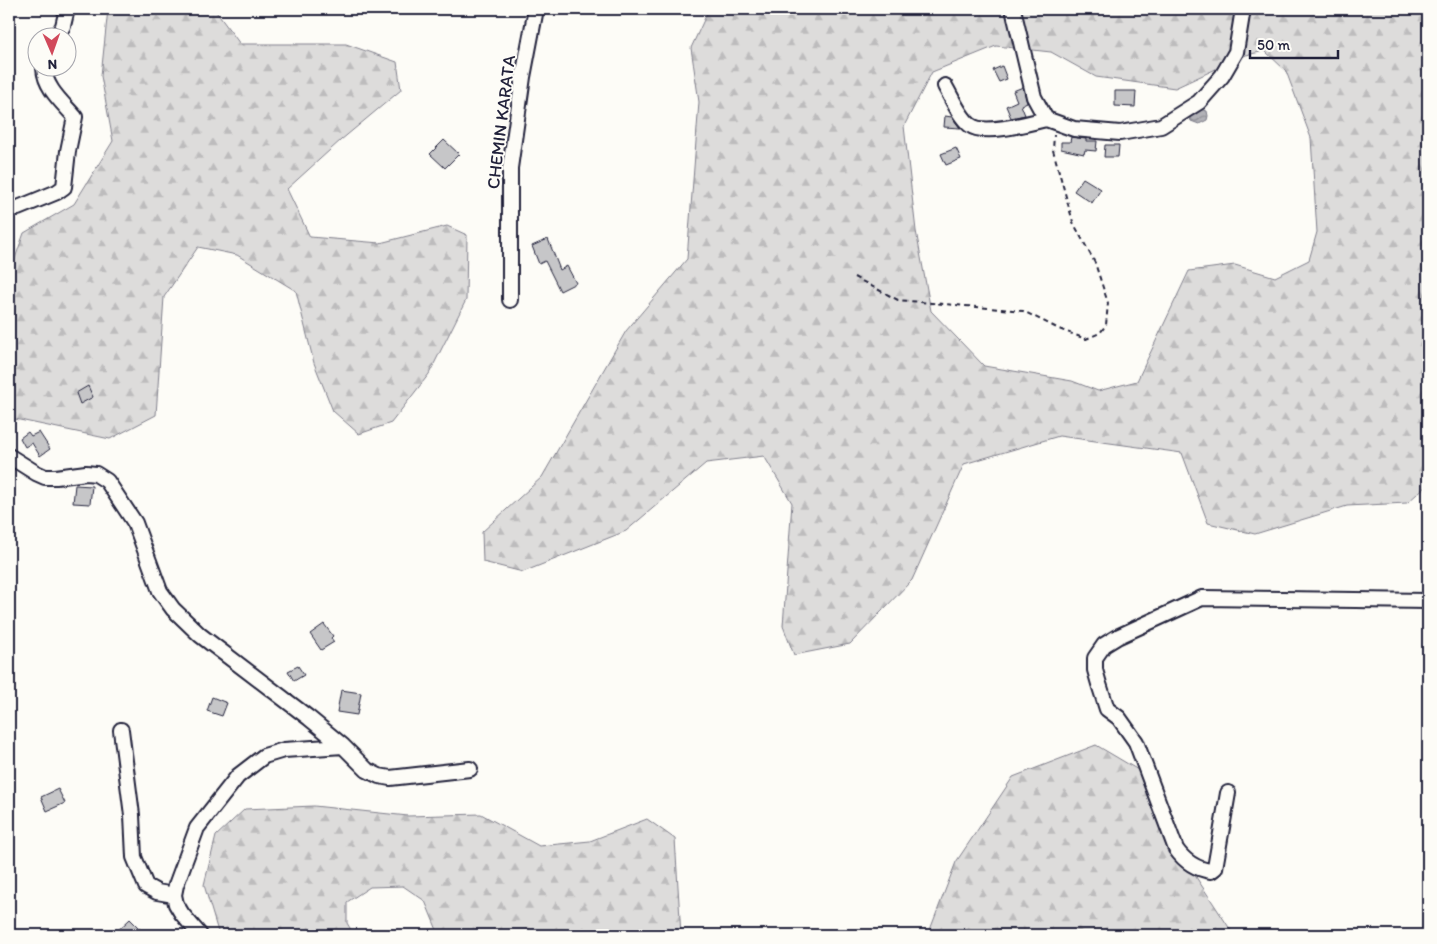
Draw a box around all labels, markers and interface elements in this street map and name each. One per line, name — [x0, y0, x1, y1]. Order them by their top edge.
north arrow — [28, 28, 78, 78]
scale bar — [1250, 28, 1337, 60]
text: 50 m — [1257, 36, 1290, 54]
street label: CHEMIN KARATA — [482, 53, 520, 190]
text: N — [47, 56, 57, 73]

